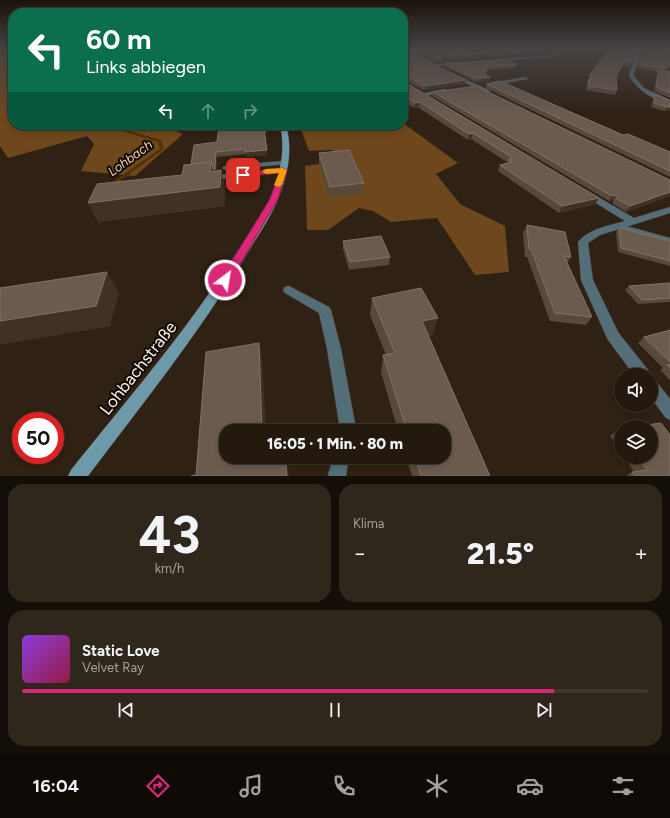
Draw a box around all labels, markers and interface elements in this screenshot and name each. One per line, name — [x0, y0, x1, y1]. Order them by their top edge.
text: 60 m — [86, 22, 151, 56]
icon: left — [20, 24, 72, 76]
text: Links abbiegen — [86, 56, 206, 78]
icon: left — [155, 100, 177, 122]
icon: ahead — [197, 100, 219, 122]
icon: right — [239, 100, 261, 122]
water label: Lohbach — [105, 137, 155, 179]
pin — [226, 158, 260, 192]
icon: arrive — [232, 164, 254, 186]
position arrow — [204, 259, 246, 301]
street label: Lohbachstraße — [95, 317, 181, 419]
map controls — [614, 368, 658, 464]
button: sound — [614, 368, 658, 412]
speed limit sign: 50 — [12, 412, 64, 464]
button: layers — [614, 420, 658, 464]
text: 16:05 · 1 Min. · 80 m — [267, 435, 403, 453]
text: 43 — [139, 504, 200, 566]
text: Klima — [353, 516, 385, 531]
text: 21.5° — [467, 535, 534, 572]
text: − — [353, 540, 367, 567]
text: + — [634, 540, 648, 567]
text: km/h — [155, 561, 184, 576]
text: Static Love — [82, 642, 160, 660]
text: Velvet Ray — [82, 660, 144, 675]
icon: previous — [115, 699, 137, 721]
icon: pause — [324, 699, 346, 721]
icon: next — [533, 699, 555, 721]
icon: directions — [144, 772, 172, 800]
icon: music — [237, 772, 265, 800]
icon: phone — [330, 772, 358, 800]
icon: climate — [423, 772, 451, 800]
icon: car — [516, 772, 544, 800]
icon: filters — [609, 772, 637, 800]
text: 16:04 — [33, 775, 79, 797]

